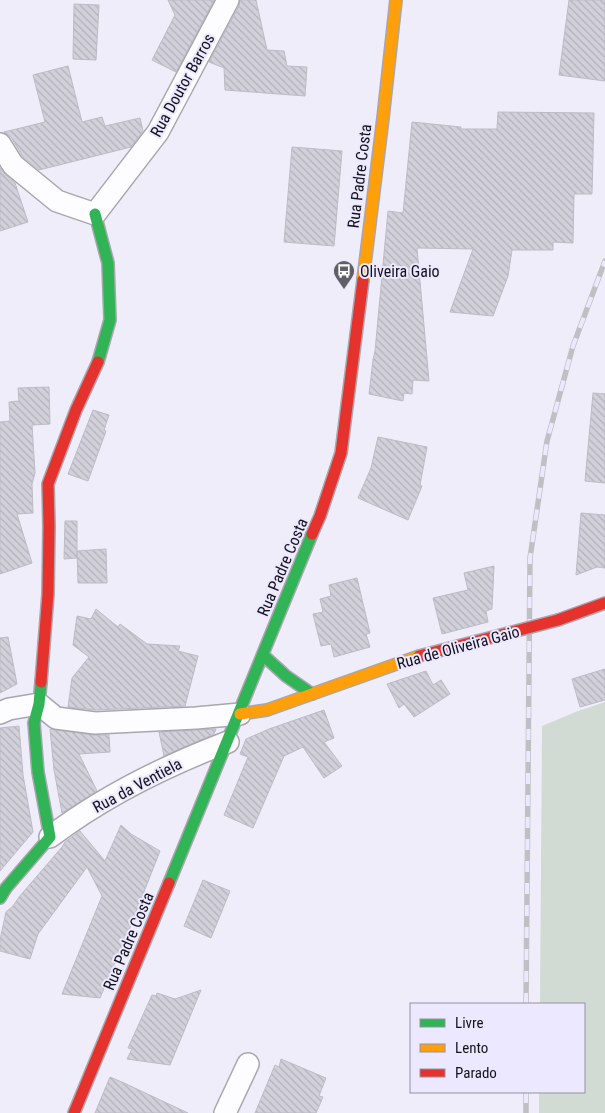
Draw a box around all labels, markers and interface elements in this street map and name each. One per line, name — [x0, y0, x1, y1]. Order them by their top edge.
street label: Rua Doutor Barros — [146, 30, 219, 140]
street label: Rua Padre Costa — [344, 123, 375, 229]
bus stop icon: Oliveira Gaio — [332, 259, 356, 290]
place label: Oliveira Gaio — [360, 262, 440, 281]
street label: Rua Padre Costa — [253, 515, 312, 619]
street label: Rua de Oliveira Gaio — [395, 622, 522, 673]
street label: Rua da Ventiela — [90, 754, 185, 817]
street label: Rua Padre Costa — [99, 889, 158, 993]
legend — [410, 1003, 585, 1093]
text: Livre — [455, 1014, 483, 1032]
text: Lento — [455, 1039, 488, 1057]
text: Parado — [455, 1064, 497, 1082]

